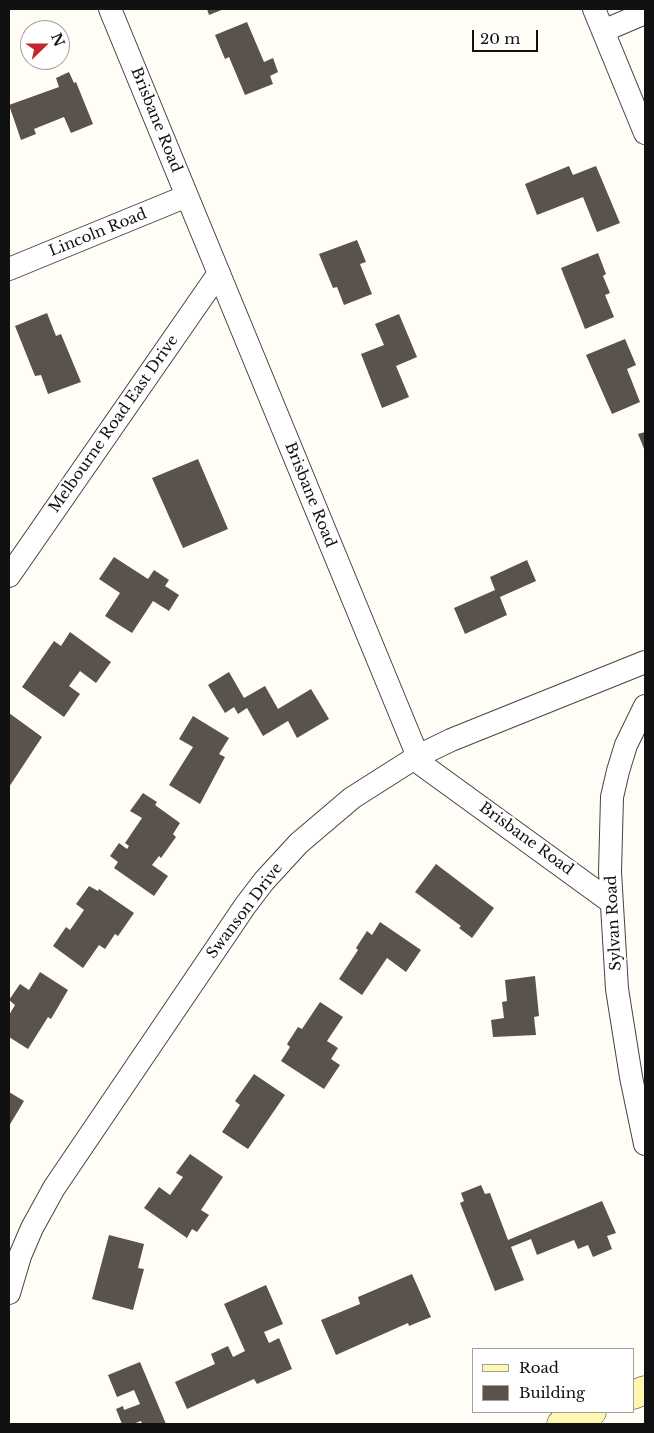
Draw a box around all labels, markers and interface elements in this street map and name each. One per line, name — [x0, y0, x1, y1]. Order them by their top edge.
north arrow — [20, 20, 70, 70]
scale bar — [474, 20, 540, 52]
text: 20 m — [480, 29, 520, 48]
text: N — [47, 30, 69, 49]
street label: Brisbane Road — [127, 65, 185, 175]
street label: Lincoln Road — [47, 205, 149, 261]
street label: Melbourne Road East Drive — [46, 332, 182, 516]
street label: Brisbane Road — [281, 440, 339, 550]
street label: Brisbane Road — [475, 799, 577, 879]
street label: Swanson Drive — [203, 860, 287, 962]
street label: Sylvan Road — [603, 875, 625, 971]
legend — [472, 1348, 634, 1413]
text: Road — [519, 1358, 559, 1377]
text: Building — [519, 1383, 585, 1402]

